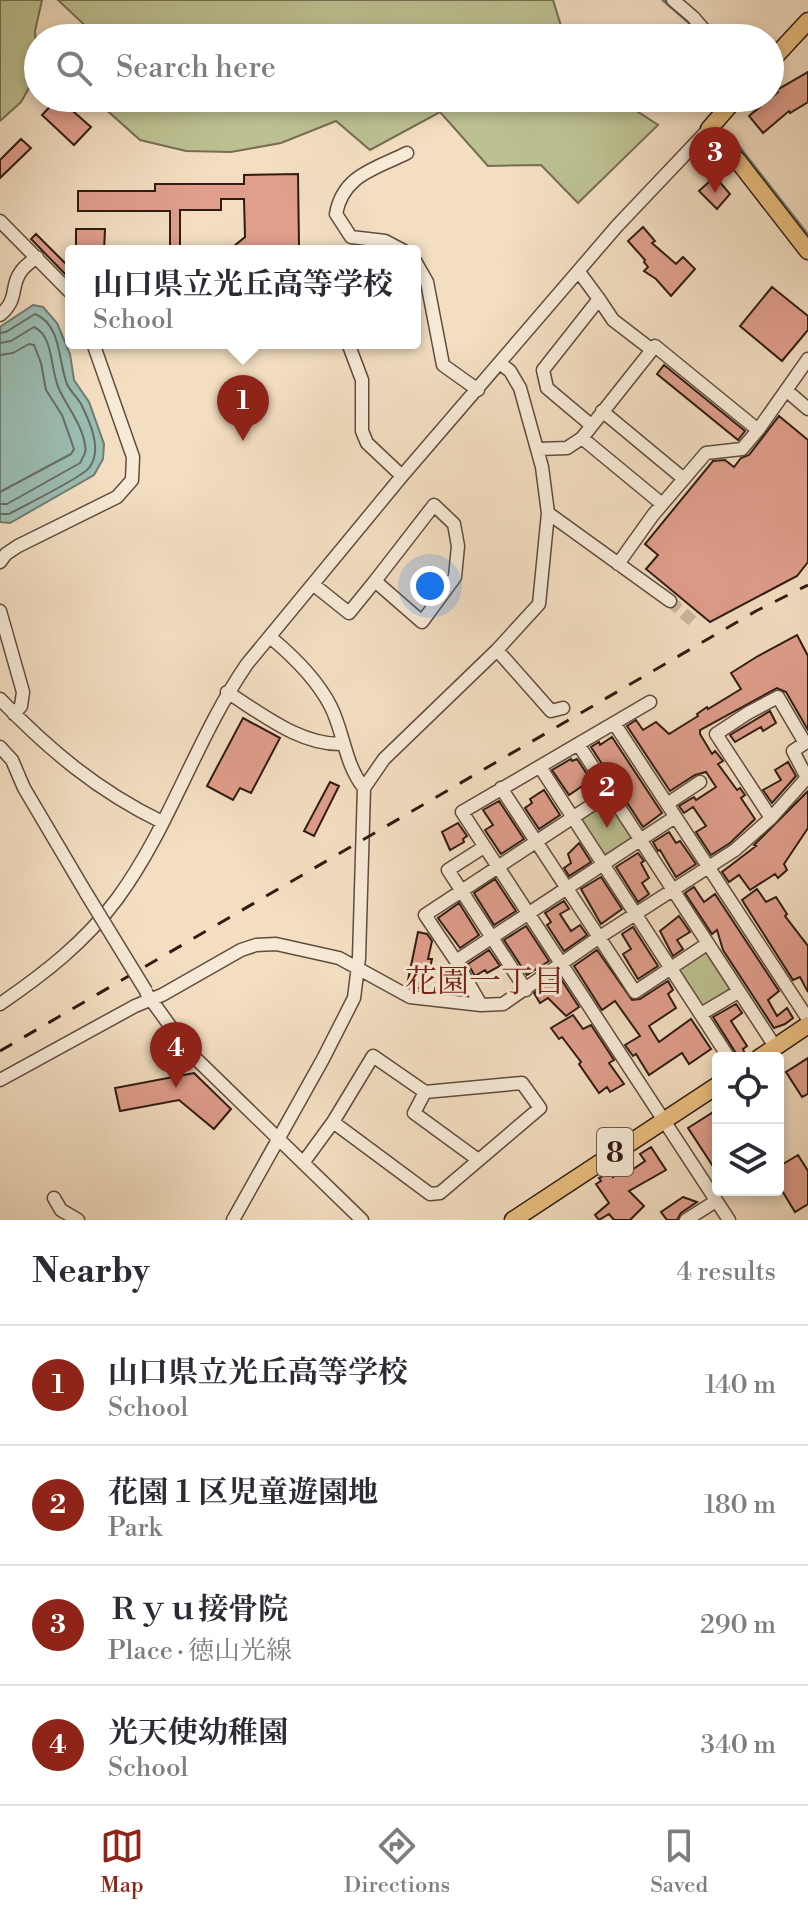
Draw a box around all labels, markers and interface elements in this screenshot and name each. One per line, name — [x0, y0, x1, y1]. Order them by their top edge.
search box — [24, 24, 784, 112]
icon: search — [52, 46, 96, 90]
text: Search here — [116, 49, 276, 87]
pin: 3 — [689, 127, 741, 193]
popup — [65, 245, 421, 349]
text: 山口県立光丘高等学校 — [93, 266, 393, 304]
text: School — [93, 304, 173, 336]
pin: 1 — [217, 375, 269, 441]
your location — [410, 566, 450, 606]
pin: 2 — [581, 762, 633, 828]
district label: 花園一丁目 — [405, 962, 565, 1002]
pin: 4 — [150, 1022, 202, 1088]
map controls — [712, 1052, 784, 1196]
button: locate — [712, 1052, 784, 1124]
button: layers — [712, 1124, 784, 1196]
road number: 8 — [597, 1128, 633, 1176]
text: Nearby — [32, 1251, 150, 1293]
text: 4 results — [677, 1256, 776, 1288]
text: 山口県立光丘高等学校 — [108, 1354, 408, 1392]
text: 1 — [52, 1369, 64, 1401]
text: 140 m — [705, 1369, 776, 1401]
text: School — [108, 1392, 188, 1424]
text: 花園１区児童遊園地 — [108, 1474, 378, 1512]
text: 2 — [50, 1489, 66, 1521]
text: 180 m — [704, 1489, 776, 1521]
text: Park — [108, 1512, 162, 1544]
text: Ｒｙｕ接骨院 — [108, 1591, 288, 1629]
text: 3 — [50, 1609, 66, 1641]
text: 290 m — [700, 1609, 776, 1641]
text: Place · 徳山光線 — [108, 1635, 292, 1667]
text: 光天使幼稚園 — [108, 1714, 288, 1752]
text: 4 — [49, 1729, 67, 1761]
text: 340 m — [700, 1729, 776, 1761]
text: School — [108, 1752, 188, 1784]
tab: Map — [100, 1824, 144, 1899]
tab: Directions — [344, 1824, 450, 1899]
tab: Saved — [650, 1824, 708, 1899]

